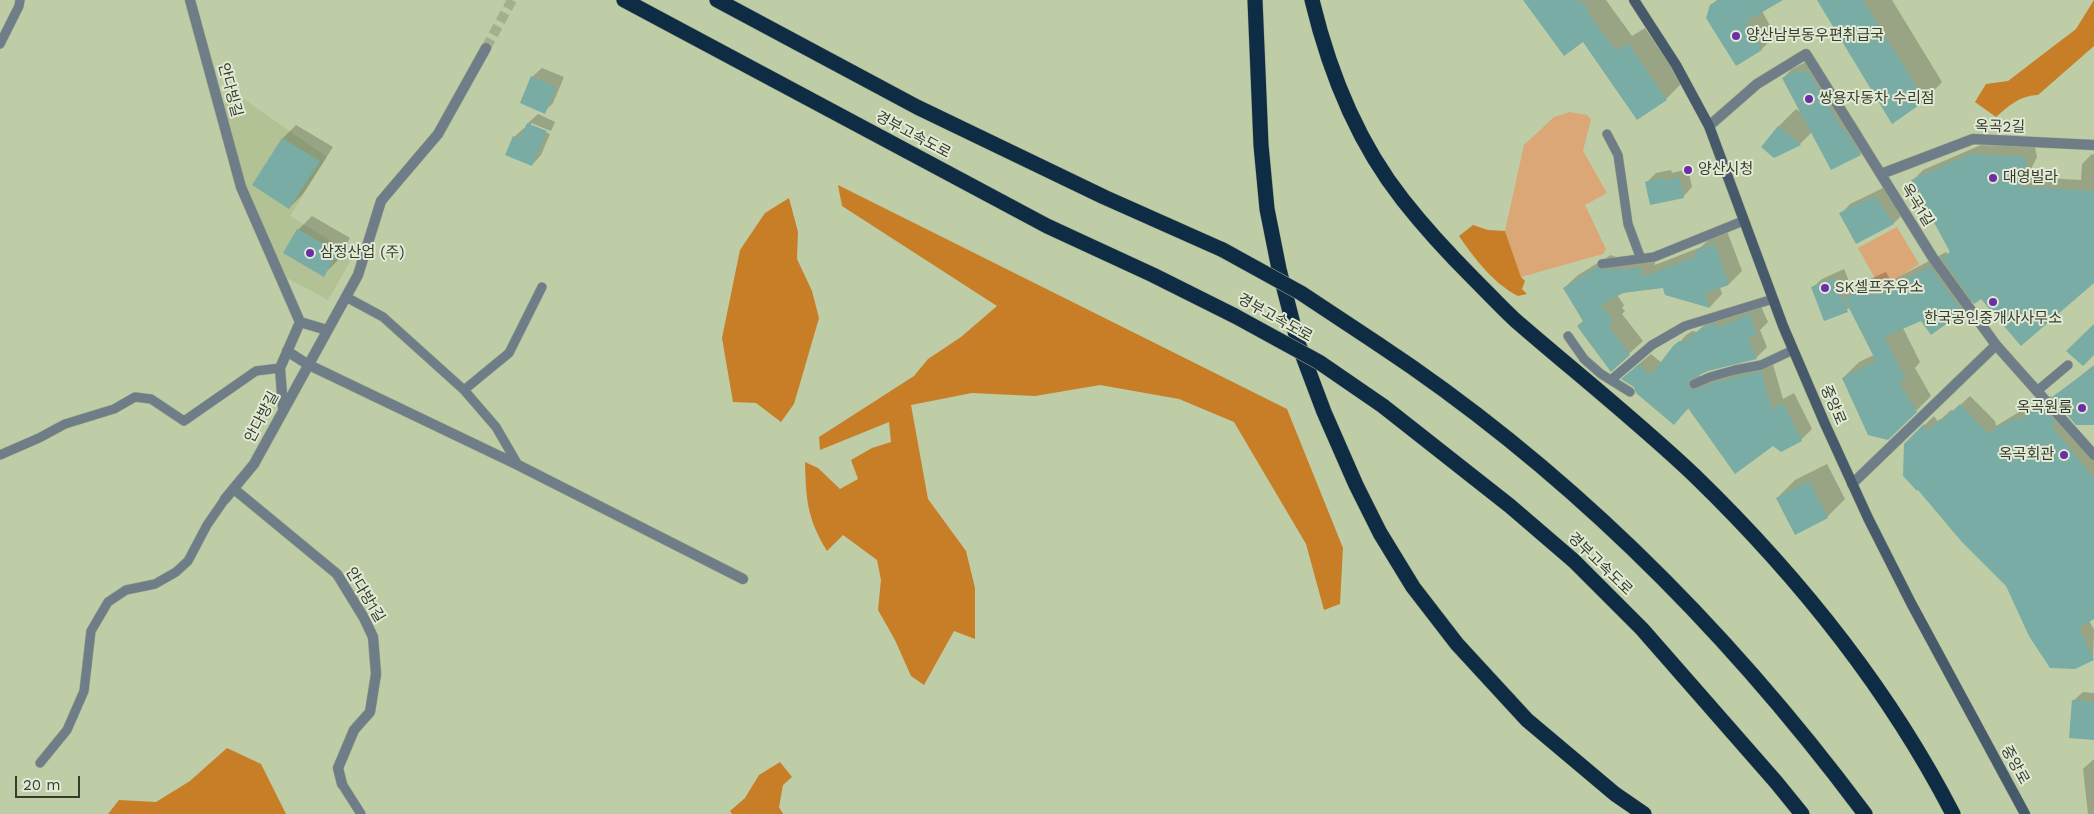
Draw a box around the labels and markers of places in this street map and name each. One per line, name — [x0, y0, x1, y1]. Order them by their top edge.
place label: 양산남부동우편취급국 — [1746, 27, 1884, 45]
marker: 양산남부동우편취급국 — [1730, 30, 1742, 42]
place label: 쌍용자동차 수리점 — [1819, 90, 1935, 108]
marker: 쌍용자동차 수리점 — [1803, 93, 1815, 105]
place label: 양산시청 — [1698, 161, 1753, 179]
marker: 양산시청 — [1682, 164, 1694, 176]
place label: 대영빌라 — [2003, 169, 2058, 187]
marker: 대영빌라 — [1987, 172, 1999, 184]
place label: 삼정산업 (주) — [320, 244, 405, 262]
marker: 삼정산업 (주) — [304, 247, 316, 259]
place label: SK셀프주유소 — [1835, 279, 1923, 297]
marker: SK셀프주유소 — [1819, 282, 1831, 294]
marker: 한국공인중개사사무소 — [1987, 296, 1999, 308]
place label: 한국공인중개사사무소 — [1924, 310, 2062, 328]
place label: 옥곡원룸 — [2017, 399, 2072, 417]
marker: 옥곡원룸 — [2076, 402, 2088, 414]
place label: 옥곡회관 — [1999, 446, 2054, 464]
marker: 옥곡회관 — [2058, 449, 2070, 461]

